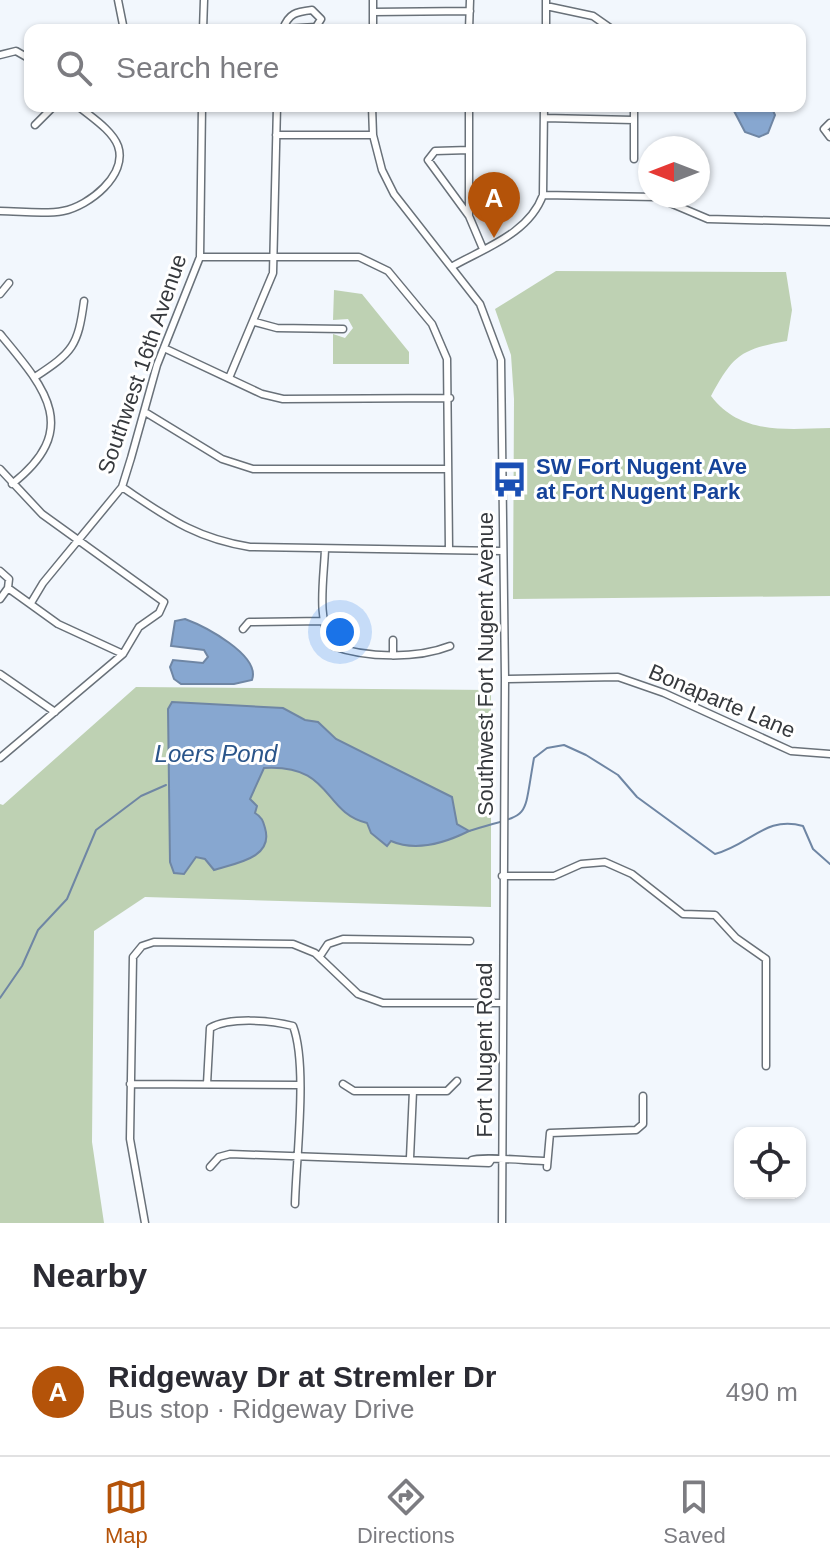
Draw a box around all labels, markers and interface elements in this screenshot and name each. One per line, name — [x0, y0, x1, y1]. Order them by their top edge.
search box — [24, 24, 806, 112]
icon: search — [52, 46, 96, 90]
text: Search here — [116, 51, 279, 84]
north arrow — [638, 136, 710, 208]
pin: A — [468, 172, 520, 238]
street label: Southwest 16th Avenue — [93, 251, 191, 477]
place label: SW Fort Nugent Ave at Fort Nugent Park — [536, 454, 747, 504]
bus stop icon: SW Fort Nugent Ave at Fort Nugent Park — [491, 460, 529, 498]
street label: Southwest Fort Nugent Avenue — [473, 512, 498, 816]
your location — [320, 612, 360, 652]
street label: Bonaparte Lane — [645, 659, 799, 743]
water label: Loers Pond — [155, 740, 278, 767]
street label: Fort Nugent Road — [472, 963, 497, 1137]
map controls — [734, 1127, 806, 1199]
button: locate — [734, 1127, 806, 1199]
text: Nearby — [32, 1256, 147, 1294]
text: Ridgeway Dr at Stremler Dr — [108, 1360, 496, 1393]
text: A — [49, 1377, 67, 1407]
text: 490 m — [726, 1377, 798, 1407]
text: Bus stop · Ridgeway Drive — [108, 1394, 414, 1424]
tab: Map — [104, 1475, 148, 1549]
tab: Directions — [357, 1475, 455, 1549]
tab: Saved — [663, 1475, 726, 1549]

